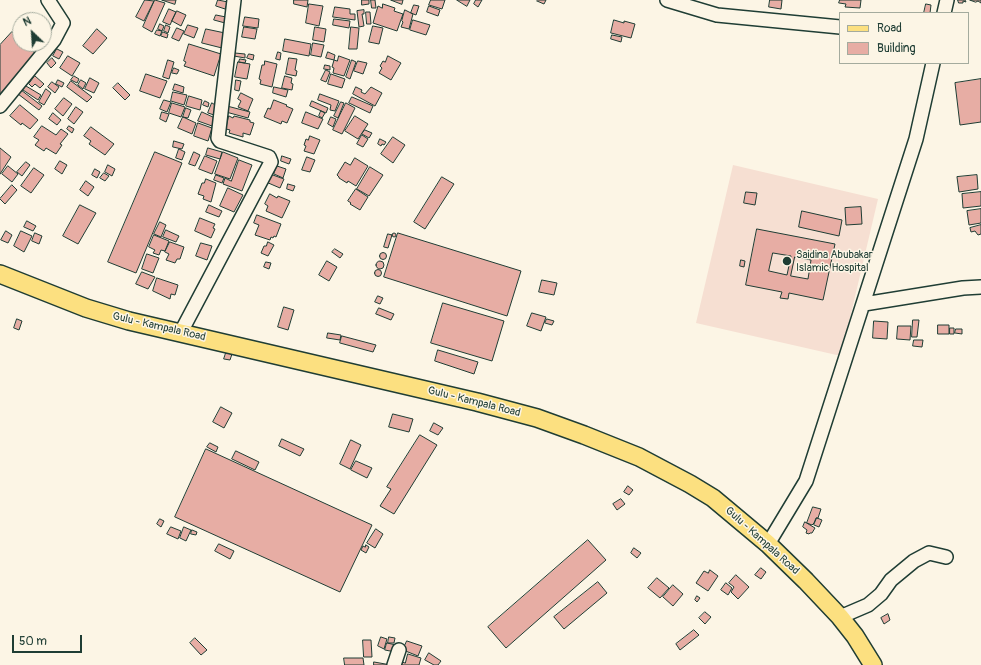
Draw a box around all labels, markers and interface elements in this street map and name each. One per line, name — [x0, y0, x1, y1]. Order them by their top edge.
north arrow — [12, 12, 52, 52]
legend — [839, 12, 969, 64]
text: N — [21, 14, 33, 29]
text: Road — [877, 21, 902, 36]
text: Building — [877, 41, 916, 56]
place label: Saidina Abubakar Islamic Hospital — [796, 248, 873, 274]
marker: Saidina Abubakar Islamic Hospital — [781, 255, 793, 267]
street label: Gulu - Kampala Road — [111, 310, 207, 344]
street label: Gulu - Kampala Road — [426, 384, 522, 420]
street label: Gulu - Kampala Road — [722, 504, 802, 578]
scale bar — [14, 627, 84, 653]
text: 50 m — [19, 634, 47, 649]

